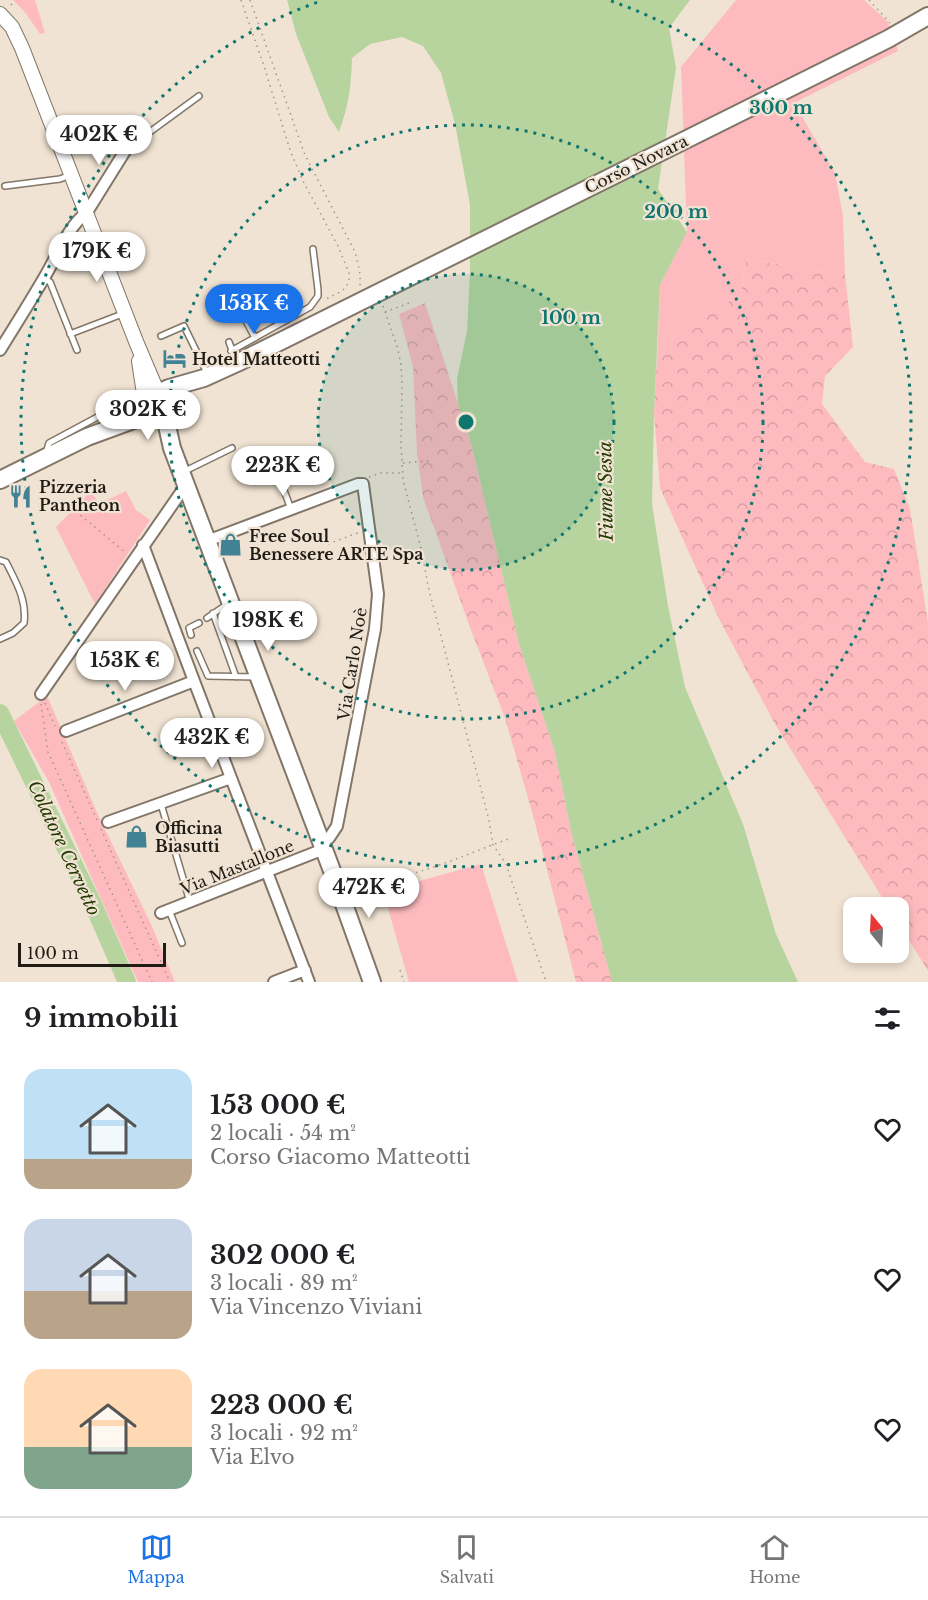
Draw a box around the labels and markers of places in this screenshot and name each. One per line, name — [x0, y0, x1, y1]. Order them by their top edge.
pin: 402K € — [50, 115, 148, 166]
pin: 179K € — [48, 232, 146, 283]
pin: 153K € — [205, 284, 303, 335]
hotel icon: Hotel Matteotti — [161, 346, 187, 372]
place label: Hotel Matteotti — [192, 349, 321, 369]
pin: 302K € — [99, 390, 197, 441]
centre of rings — [456, 412, 476, 432]
pin: 223K € — [234, 446, 332, 497]
place label: Pizzeria Pantheon — [39, 477, 121, 515]
restaurant icon: Pizzeria Pantheon — [8, 483, 34, 509]
place label: Free Soul Benessere ARTE Spa — [249, 526, 423, 564]
shop icon: Free Soul Benessere ARTE Spa — [218, 532, 244, 558]
pin: 198K € — [219, 601, 317, 652]
pin: 153K € — [76, 641, 174, 692]
pin: 432K € — [163, 718, 261, 769]
place label: Officina Biasutti — [155, 818, 222, 856]
shop icon: Officina Biasutti — [124, 824, 150, 850]
pin: 472K € — [320, 868, 418, 919]

